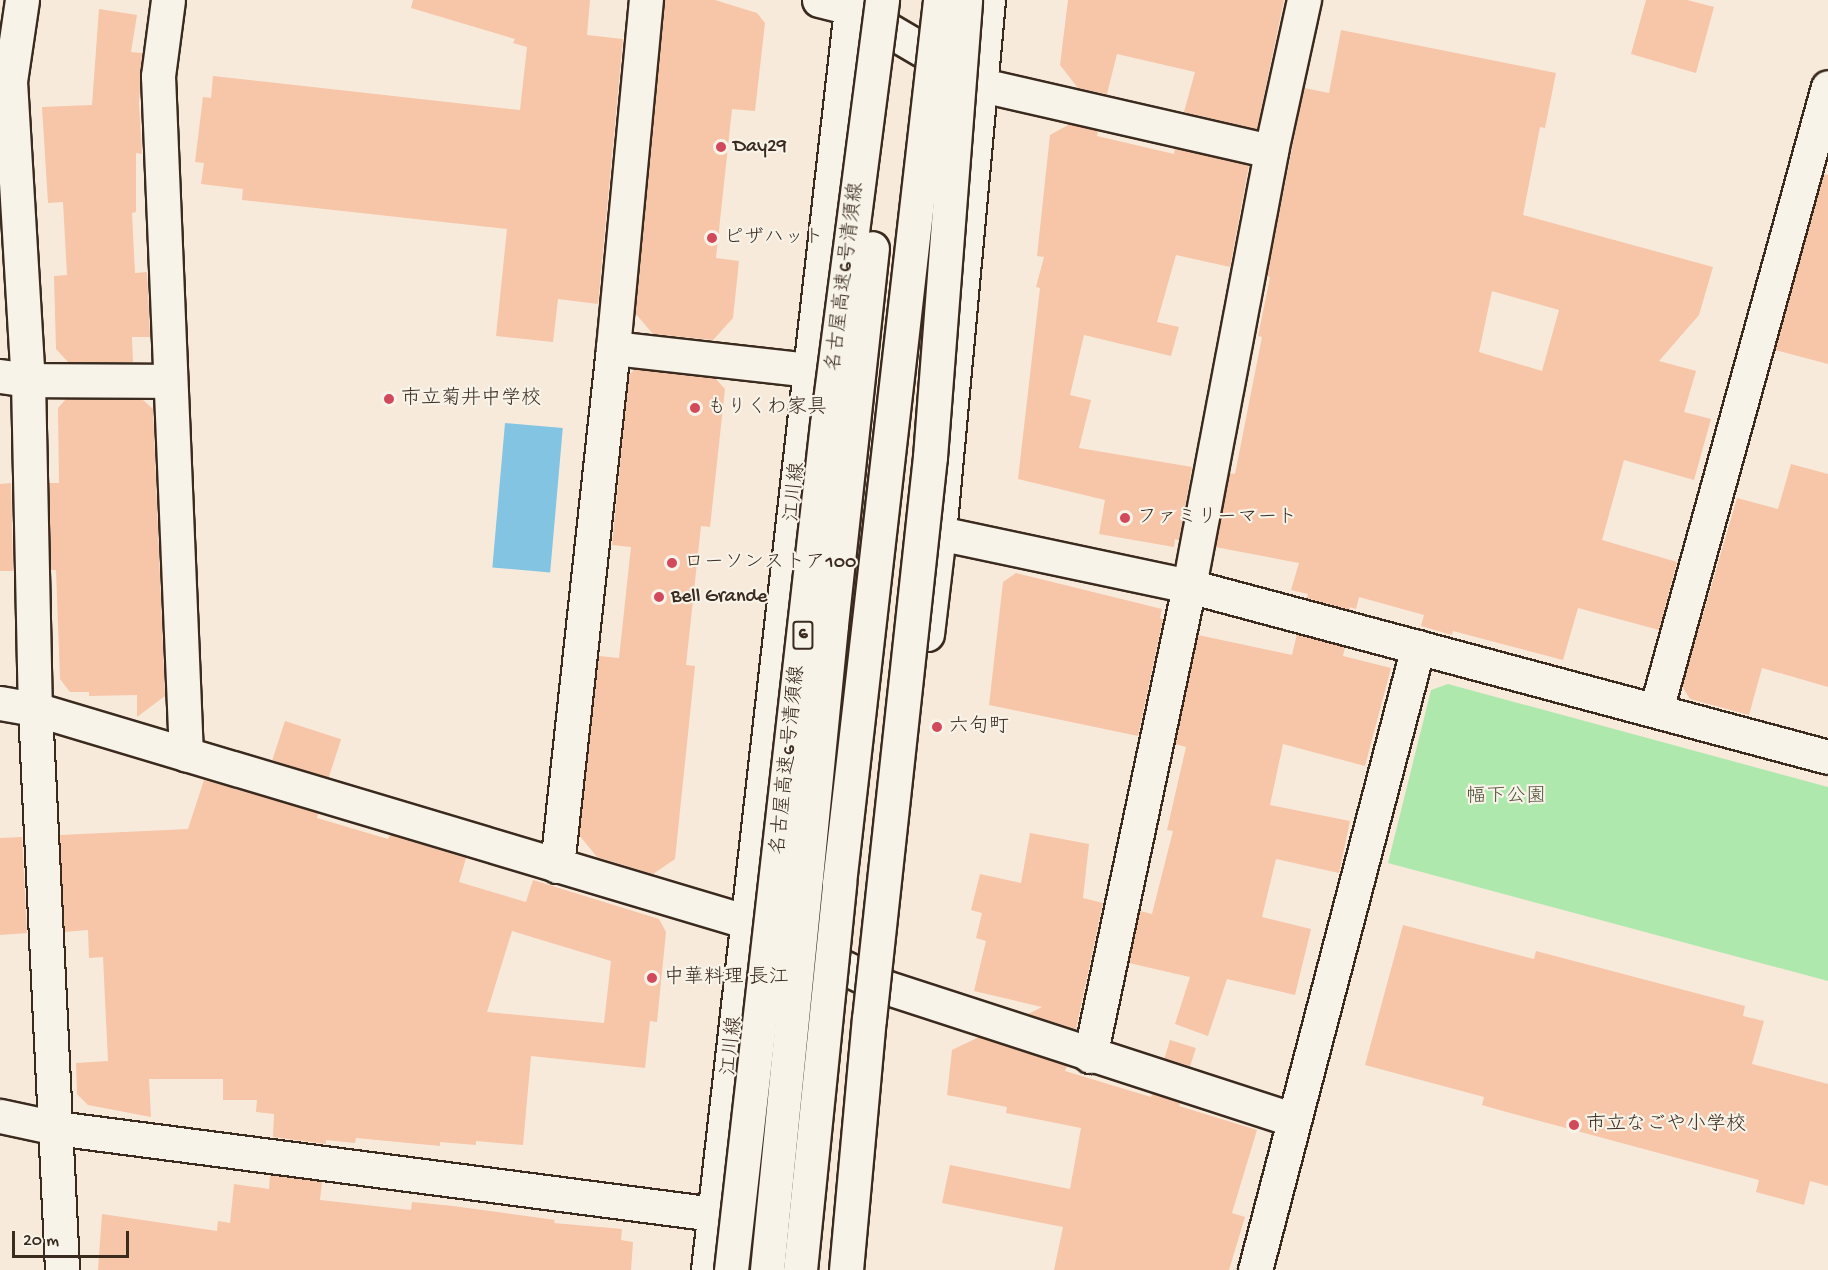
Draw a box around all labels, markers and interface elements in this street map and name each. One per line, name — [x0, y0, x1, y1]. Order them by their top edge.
place label: Day29 — [733, 135, 787, 159]
marker: Day29 — [714, 140, 728, 154]
street label: 名古屋高速6号清須線 — [823, 181, 869, 373]
place label: ピザハット — [724, 226, 824, 250]
marker: ピザハット — [705, 231, 719, 245]
place label: 市立菊井中学校 — [401, 387, 541, 411]
marker: 市立菊井中学校 — [382, 392, 396, 406]
place label: もりくわ家具 — [707, 396, 827, 420]
marker: もりくわ家具 — [688, 401, 702, 415]
street label: 江川線 — [781, 461, 811, 523]
place label: ファミリーマート — [1137, 506, 1297, 530]
marker: ファミリーマート — [1118, 511, 1132, 525]
place label: ローソンストア100 — [684, 551, 855, 575]
marker: ローソンストア100 — [665, 556, 679, 570]
place label: Bell Grande — [671, 585, 767, 609]
marker: Bell Grande — [652, 590, 666, 604]
road number: 6 — [791, 620, 815, 650]
street label: 名古屋高速6号清須線 — [767, 664, 811, 856]
place label: 六句町 — [949, 715, 1009, 739]
marker: 六句町 — [930, 720, 944, 734]
park label: 幅下公園 — [1466, 785, 1546, 809]
place label: 中華料理 長江 — [664, 966, 789, 990]
marker: 中華料理 長江 — [645, 971, 659, 985]
street label: 江川線 — [718, 1015, 748, 1077]
place label: 市立なごや小学校 — [1586, 1113, 1746, 1137]
marker: 市立なごや小学校 — [1567, 1118, 1581, 1132]
scale bar — [15, 1219, 132, 1257]
text: 20 m — [23, 1231, 59, 1252]

